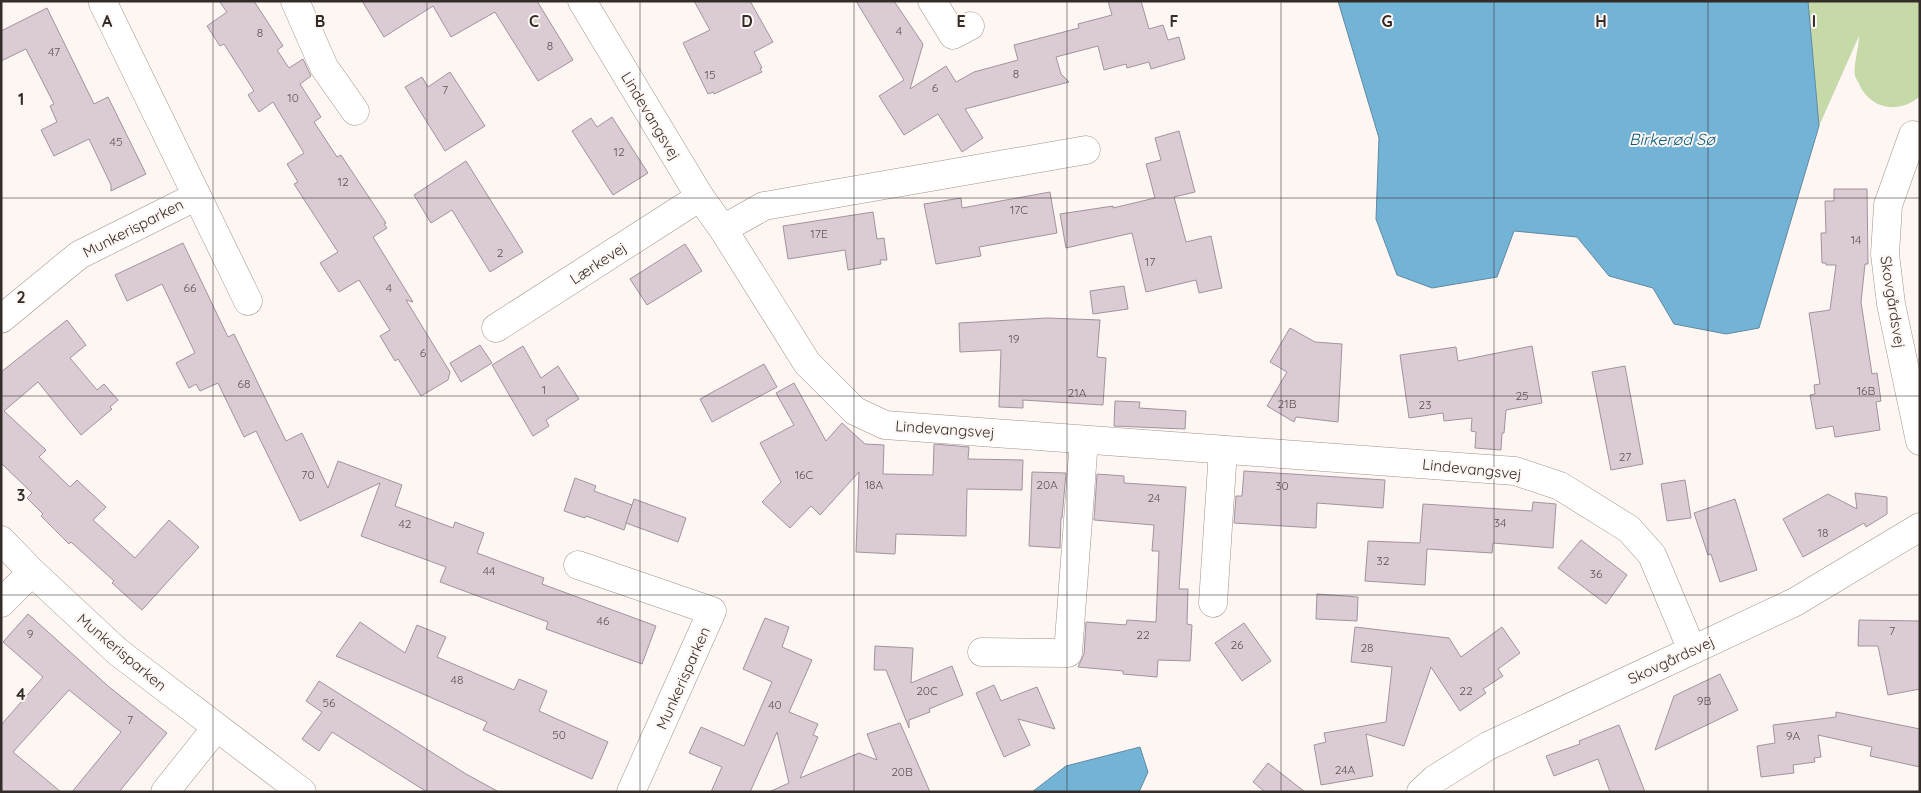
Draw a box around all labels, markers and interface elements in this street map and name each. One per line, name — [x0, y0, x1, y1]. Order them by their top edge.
text: A — [102, 11, 113, 31]
text: B — [315, 11, 325, 31]
text: C — [529, 11, 539, 31]
text: D — [741, 11, 753, 31]
text: E — [956, 11, 966, 31]
text: F — [1170, 11, 1179, 31]
text: G — [1381, 11, 1393, 31]
text: H — [1595, 11, 1607, 31]
text: I — [1812, 11, 1816, 31]
house number: 4 — [896, 23, 902, 38]
house number: 8 — [257, 25, 263, 40]
house number: 8 — [547, 38, 553, 53]
house number: 47 — [48, 44, 60, 59]
house number: 8 — [1013, 66, 1019, 81]
house number: 15 — [705, 67, 715, 82]
street label: Lindevangsvej — [617, 68, 685, 164]
house number: 6 — [932, 80, 939, 95]
house number: 7 — [442, 82, 448, 97]
text: 1 — [18, 89, 24, 109]
house number: 10 — [287, 90, 299, 105]
water label: Birkerød Sø — [1629, 129, 1716, 149]
house number: 45 — [110, 134, 122, 149]
house number: 12 — [613, 144, 625, 159]
house number: 12 — [337, 174, 349, 189]
street label: Munkerisparken — [79, 194, 187, 262]
house number: 17C — [1010, 202, 1028, 217]
house number: 17E — [810, 226, 828, 241]
house number: 14 — [1851, 232, 1861, 247]
street label: Lærkevej — [566, 238, 630, 288]
house number: 2 — [497, 245, 504, 260]
house number: 17 — [1145, 254, 1155, 269]
street label: Skovgårdsvej — [1876, 254, 1910, 350]
house number: 66 — [184, 280, 197, 295]
house number: 4 — [386, 280, 392, 295]
text: 2 — [16, 287, 26, 307]
house number: 19 — [1008, 331, 1020, 346]
house number: 6 — [420, 345, 427, 360]
house number: 68 — [238, 376, 250, 391]
house number: 1 — [542, 382, 546, 397]
house number: 16B — [1857, 383, 1876, 398]
house number: 21A — [1068, 385, 1087, 400]
house number: 25 — [1515, 388, 1529, 403]
house number: 21B — [1278, 396, 1297, 411]
house number: 23 — [1419, 397, 1431, 412]
street label: Lindevangsvej — [895, 416, 995, 442]
house number: 27 — [1619, 449, 1631, 464]
street label: Lindevangsvej — [1421, 454, 1523, 484]
house number: 70 — [301, 467, 315, 482]
house number: 16C — [795, 467, 814, 482]
house number: 18A — [865, 477, 884, 492]
house number: 20A — [1036, 477, 1058, 492]
house number: 30 — [1275, 478, 1289, 493]
text: 3 — [17, 485, 25, 505]
house number: 24 — [1148, 490, 1160, 505]
house number: 34 — [1494, 515, 1506, 530]
house number: 42 — [399, 516, 412, 531]
house number: 18 — [1818, 525, 1828, 540]
house number: 32 — [1377, 553, 1390, 568]
house number: 44 — [483, 563, 495, 578]
house number: 36 — [1590, 566, 1603, 581]
street label: Munkerisparken — [74, 609, 170, 695]
house number: 46 — [597, 613, 610, 628]
house number: 7 — [1889, 623, 1895, 638]
street label: Munkerisparken — [652, 624, 714, 732]
house number: 9 — [27, 626, 34, 641]
house number: 22 — [1136, 627, 1150, 642]
street label: Skovgårdsvej — [1625, 632, 1717, 688]
house number: 26 — [1230, 637, 1244, 652]
house number: 28 — [1360, 640, 1374, 655]
house number: 48 — [451, 672, 463, 687]
house number: 20C — [916, 683, 938, 698]
house number: 22 — [1459, 683, 1473, 698]
text: 4 — [16, 684, 26, 704]
house number: 9B — [1697, 693, 1711, 708]
house number: 56 — [323, 695, 336, 710]
house number: 40 — [768, 697, 782, 712]
house number: 7 — [127, 712, 133, 727]
house number: 50 — [552, 727, 566, 742]
house number: 9A — [1786, 728, 1800, 743]
house number: 24A — [1335, 762, 1356, 777]
house number: 20B — [891, 764, 913, 779]

